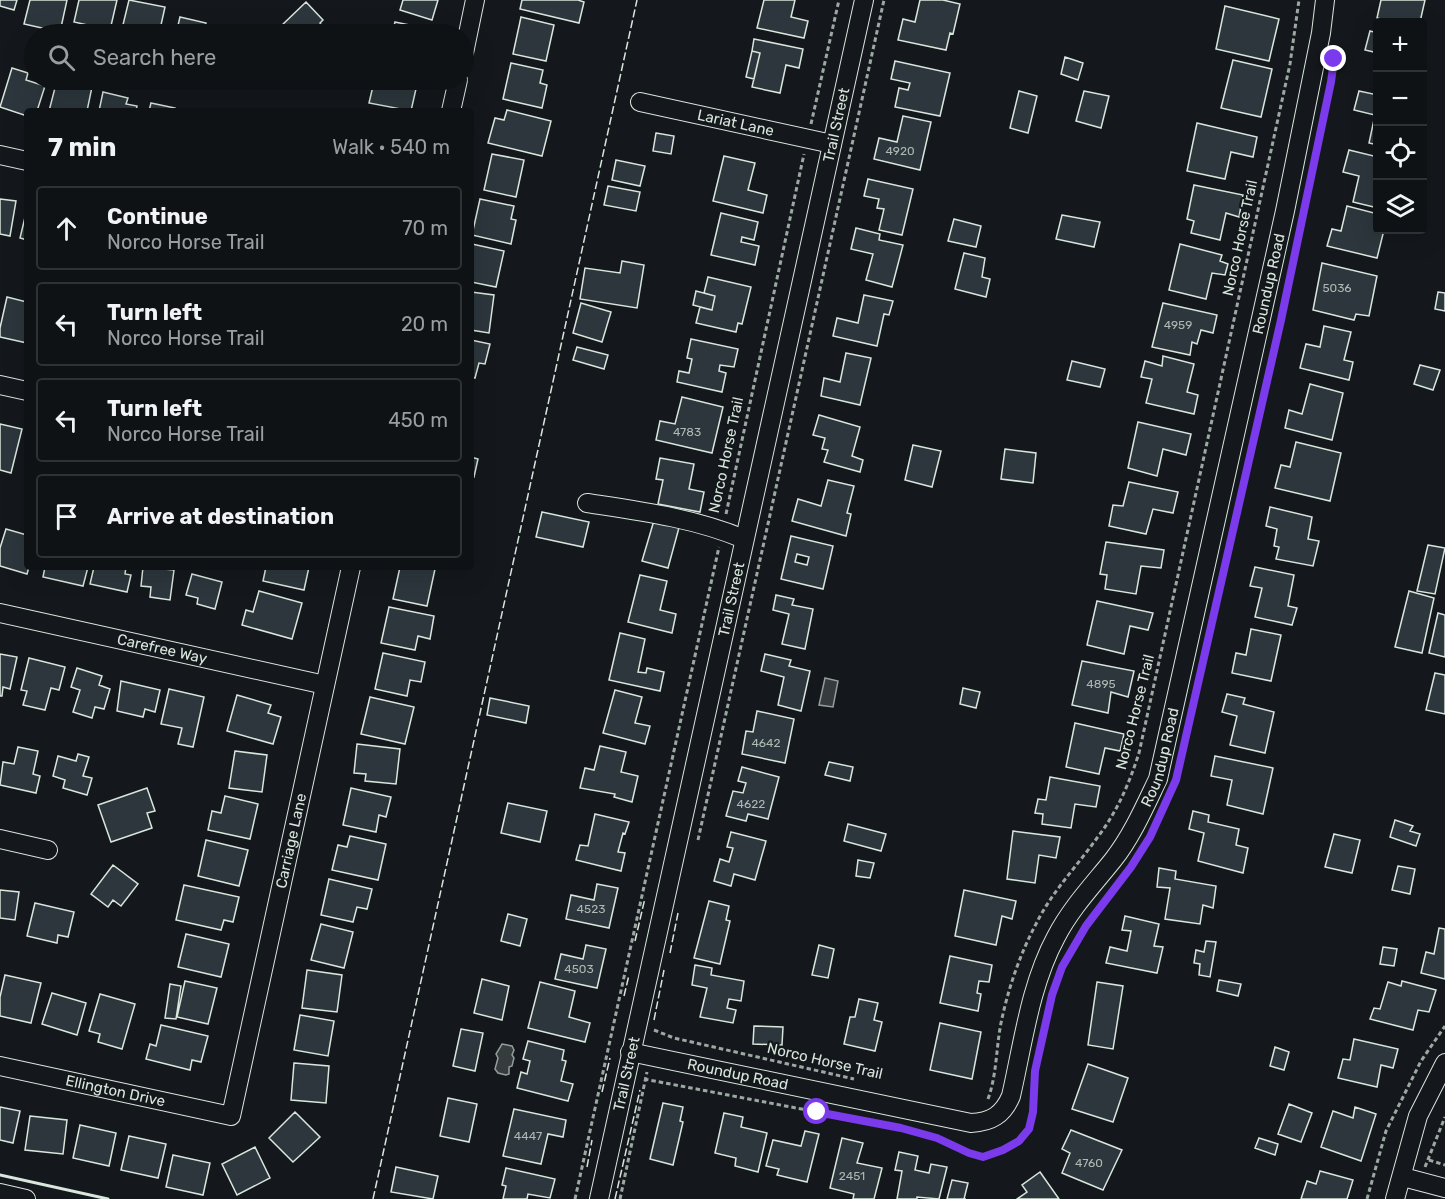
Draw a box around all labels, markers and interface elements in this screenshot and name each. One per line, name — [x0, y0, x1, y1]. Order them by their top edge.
map controls — [1373, 18, 1427, 234]
button: + — [1373, 18, 1427, 72]
search box — [24, 24, 474, 90]
icon: search — [45, 41, 78, 74]
text: Search here — [93, 44, 216, 71]
route end — [1320, 45, 1346, 71]
button: − — [1373, 72, 1427, 126]
street label: Trail Street — [819, 86, 853, 164]
street label: Lariat Lane — [696, 106, 776, 140]
button: locate — [1373, 126, 1427, 180]
text: 7 min — [48, 132, 116, 163]
text: Walk · 540 m — [332, 135, 450, 159]
house number: 4920 — [885, 144, 915, 158]
street label: Norco Horse Trail — [1219, 178, 1261, 298]
button: layers — [1373, 180, 1427, 234]
text: Continue — [107, 203, 208, 230]
icon: ahead — [50, 212, 83, 245]
text: 70 m — [402, 216, 448, 240]
text: Norco Horse Trail — [107, 230, 265, 254]
street label: Roundup Road — [1249, 232, 1289, 336]
house number: 5036 — [1322, 281, 1352, 295]
text: Turn left — [107, 299, 202, 326]
icon: left — [50, 308, 83, 341]
text: 20 m — [401, 312, 448, 336]
house number: 4959 — [1164, 318, 1192, 332]
text: Norco Horse Trail — [107, 326, 265, 350]
text: Turn left — [107, 395, 202, 422]
street label: Norco Horse Trail — [705, 395, 747, 515]
icon: left — [50, 404, 83, 437]
text: 450 m — [388, 408, 448, 432]
text: Norco Horse Trail — [107, 422, 265, 446]
house number: 4783 — [673, 425, 701, 439]
icon: arrive — [50, 500, 83, 533]
text: Arrive at destination — [107, 503, 334, 530]
street label: Trail Street — [715, 560, 748, 638]
street label: Carefree Way — [115, 630, 209, 668]
street label: Norco Horse Trail — [1112, 653, 1158, 771]
house number: 4895 — [1086, 677, 1116, 691]
street label: Roundup Road — [1137, 706, 1183, 810]
house number: 4642 — [751, 736, 781, 750]
street label: Carriage Lane — [272, 792, 310, 890]
house number: 4622 — [737, 797, 765, 811]
house number: 4523 — [577, 902, 605, 916]
house number: 4503 — [564, 962, 594, 976]
street label: Trail Street — [610, 1035, 644, 1113]
street label: Norco Horse Trail — [765, 1039, 885, 1083]
street label: Roundup Road — [686, 1055, 790, 1094]
street label: Ellington Drive — [64, 1071, 167, 1110]
route start — [803, 1098, 829, 1124]
house number: 4447 — [514, 1129, 542, 1143]
house number: 4760 — [1075, 1156, 1103, 1170]
house number: 2451 — [839, 1169, 865, 1183]

